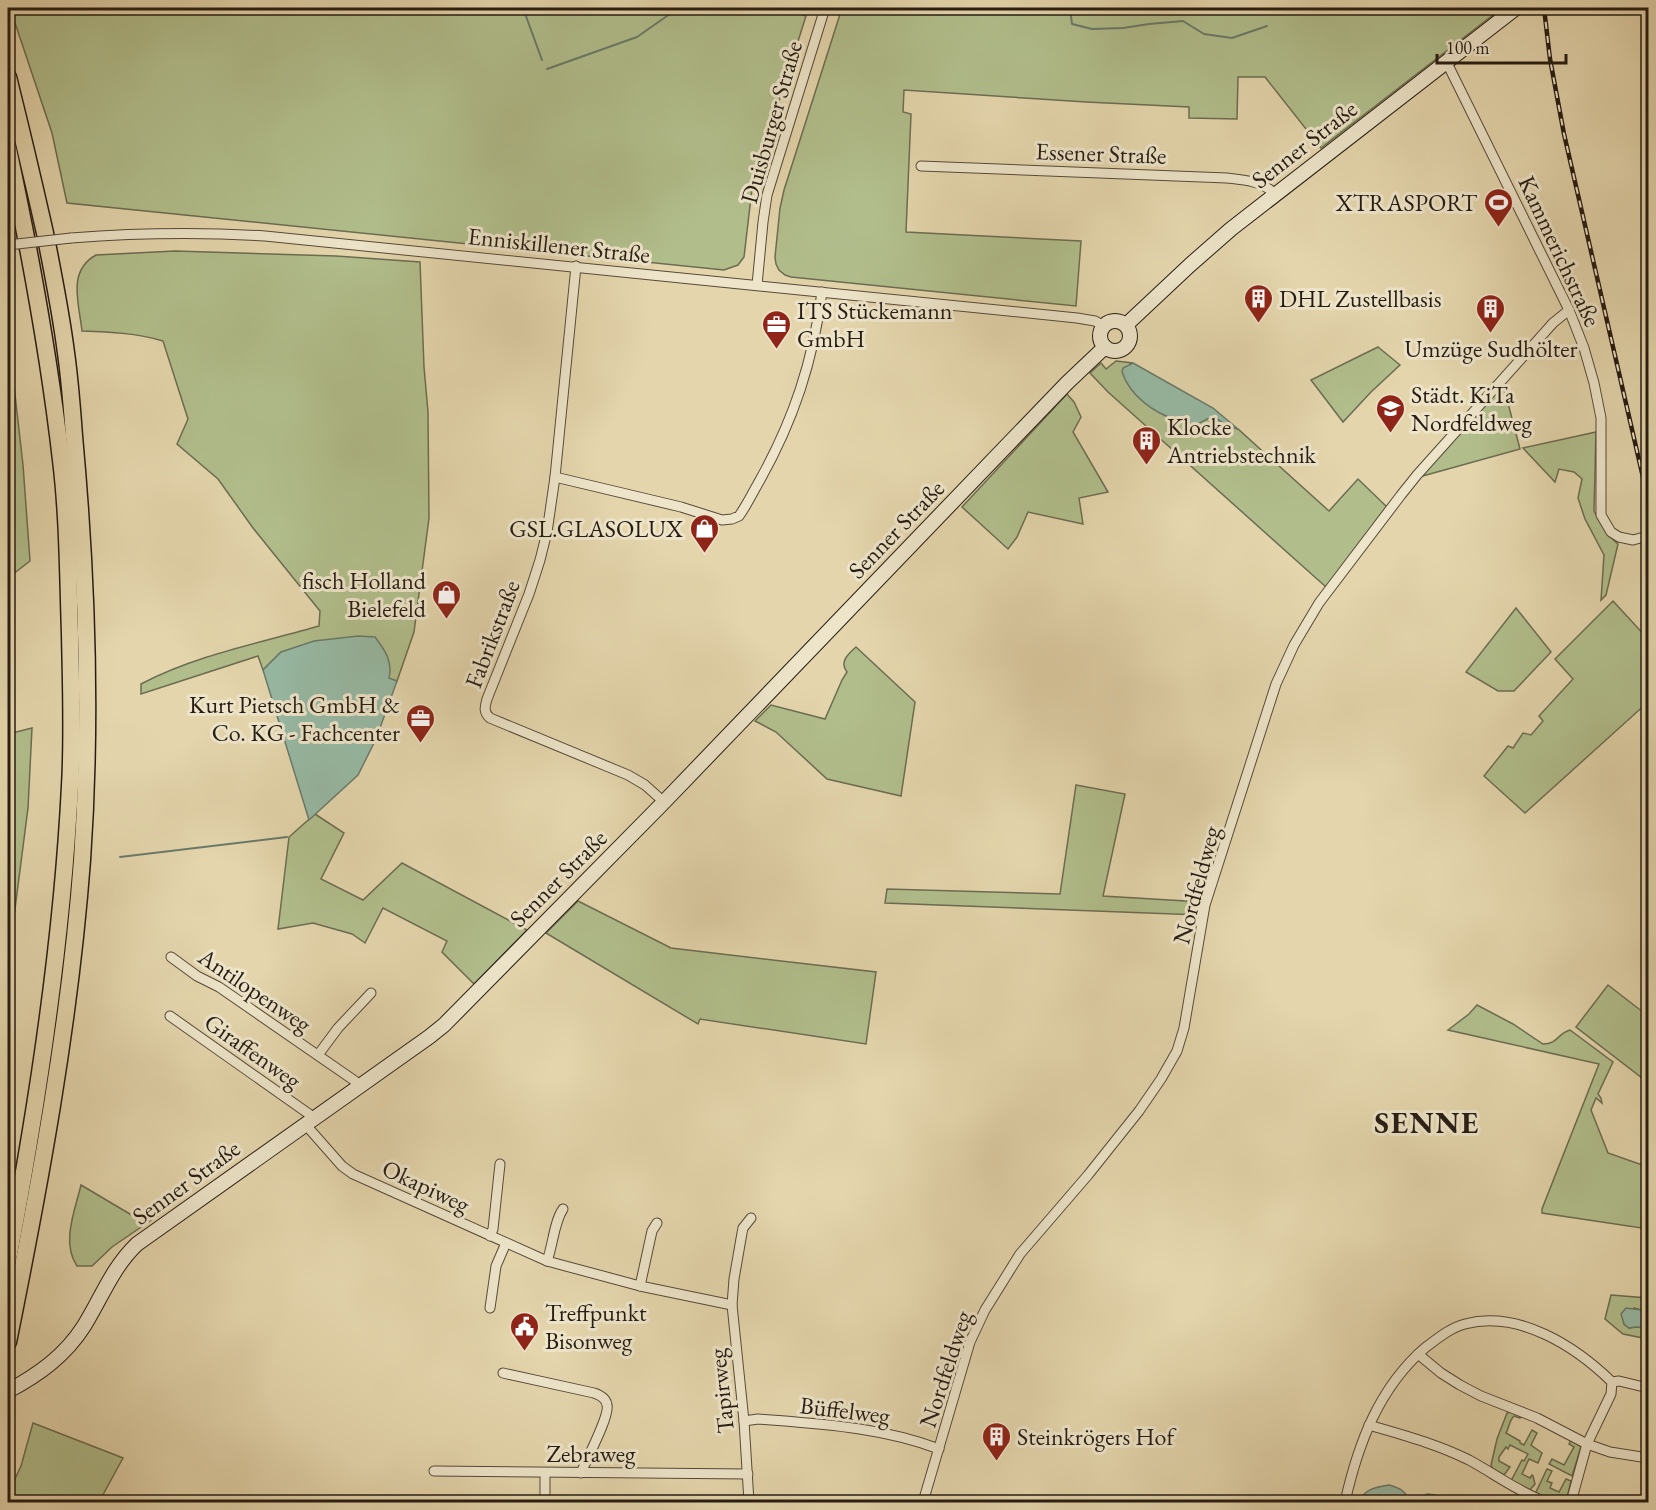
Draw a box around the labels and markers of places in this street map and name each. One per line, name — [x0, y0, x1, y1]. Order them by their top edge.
sports icon: XTRASPORT — [1482, 186, 1514, 228]
place label: XTRASPORT — [1335, 187, 1478, 218]
building icon: DHL Zustellbasis — [1242, 282, 1274, 324]
place label: DHL Zustellbasis — [1279, 283, 1441, 314]
building icon: Umzüge Sudhölter — [1475, 292, 1507, 334]
place label: ITS Stückemann GmbH — [797, 295, 953, 354]
office icon: ITS Stückemann GmbH — [760, 308, 792, 350]
place label: Umzüge Sudhölter — [1404, 333, 1578, 364]
place label: Städt. KiTa Nordfeldweg — [1411, 379, 1533, 438]
school or university icon: Städt. KiTa Nordfeldweg — [1374, 392, 1406, 434]
place label: Klocke Antriebstechnik — [1166, 411, 1317, 470]
building icon: Klocke Antriebstechnik — [1130, 424, 1162, 466]
shop icon: GSL.GLASOLUX — [688, 512, 720, 554]
place label: GSL.GLASOLUX — [509, 513, 683, 544]
place label: fisch Holland Bielefeld — [302, 565, 427, 624]
shop icon: fisch Holland Bielefeld — [431, 578, 463, 620]
place label: Kurt Pietsch GmbH & Co. KG - Fachcenter — [189, 689, 400, 748]
office icon: Kurt Pietsch GmbH & Co. KG - Fachcenter — [405, 702, 437, 744]
place label: Treffpunkt Bisonweg — [545, 1297, 647, 1356]
public building icon: Treffpunkt Bisonweg — [508, 1310, 540, 1352]
building icon: Steinkrögers Hof — [980, 1420, 1012, 1462]
place label: Steinkrögers Hof — [1017, 1421, 1177, 1452]

